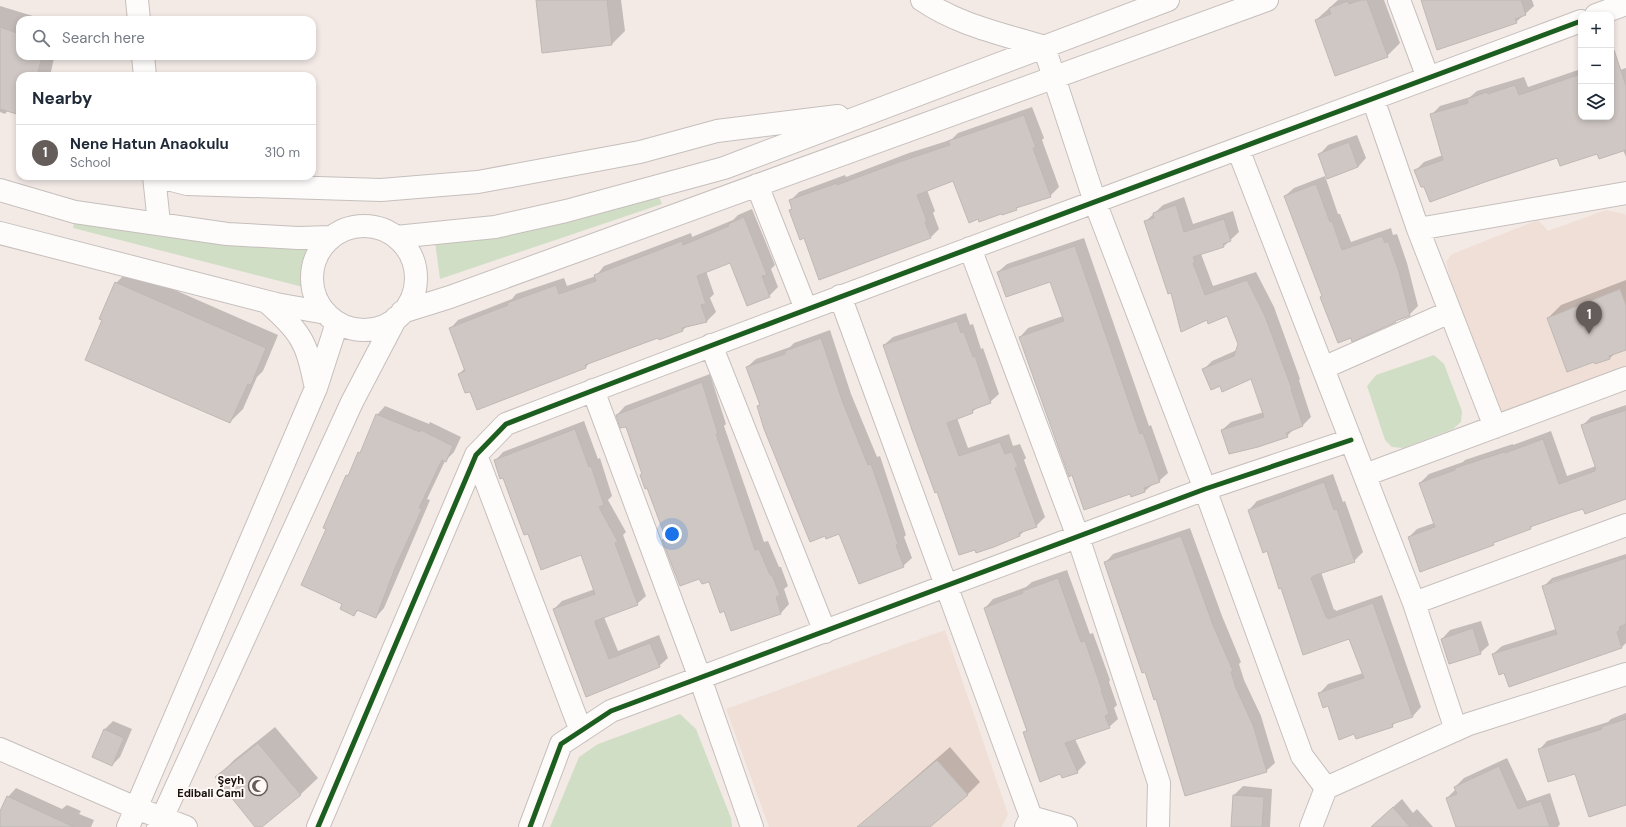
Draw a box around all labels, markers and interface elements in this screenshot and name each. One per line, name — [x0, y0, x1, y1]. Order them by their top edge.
map controls — [1578, 12, 1614, 120]
button: + — [1578, 12, 1614, 48]
search box — [16, 16, 316, 60]
icon: search — [30, 27, 52, 49]
text: Search here — [62, 28, 145, 48]
button: − — [1578, 48, 1614, 84]
button: layers — [1578, 84, 1614, 120]
text: Nearby — [32, 87, 92, 109]
text: Nene Hatun Anaokulu — [70, 134, 229, 154]
text: 1 — [43, 144, 47, 161]
text: 310 m — [265, 144, 300, 161]
text: School — [70, 154, 111, 171]
pin: 1 — [1576, 301, 1602, 334]
your location — [662, 524, 682, 544]
place label: Şeyh Edibali Cami — [177, 773, 244, 800]
mosque icon: Şeyh Edibali Cami — [247, 775, 269, 797]

